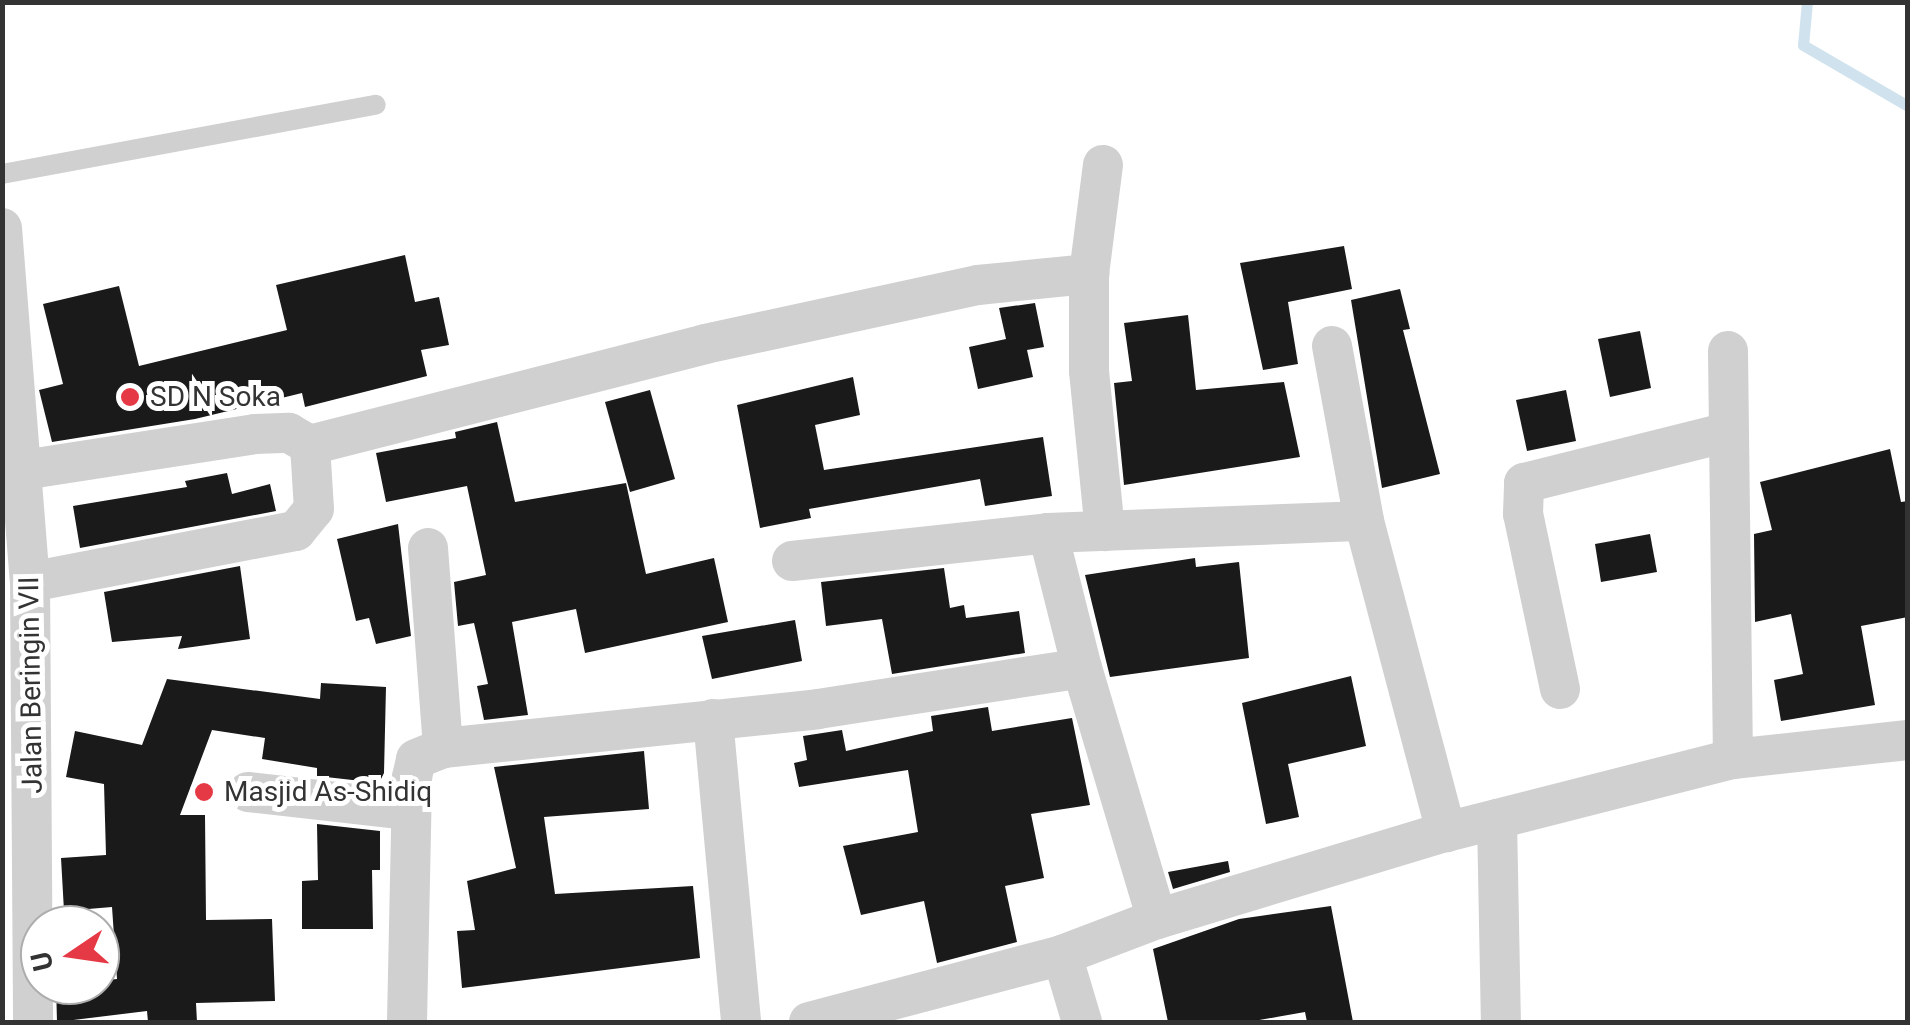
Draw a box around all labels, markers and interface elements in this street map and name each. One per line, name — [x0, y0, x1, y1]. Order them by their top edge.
place label: SD N Soka — [150, 380, 281, 414]
marker: SD N Soka — [119, 386, 141, 408]
street label: Jalan Beringin VII — [12, 576, 50, 794]
place label: Masjid As-Shidiq — [224, 775, 432, 809]
marker: Masjid As-Shidiq — [193, 781, 215, 803]
north arrow — [20, 905, 120, 1005]
text: U — [24, 949, 60, 974]

